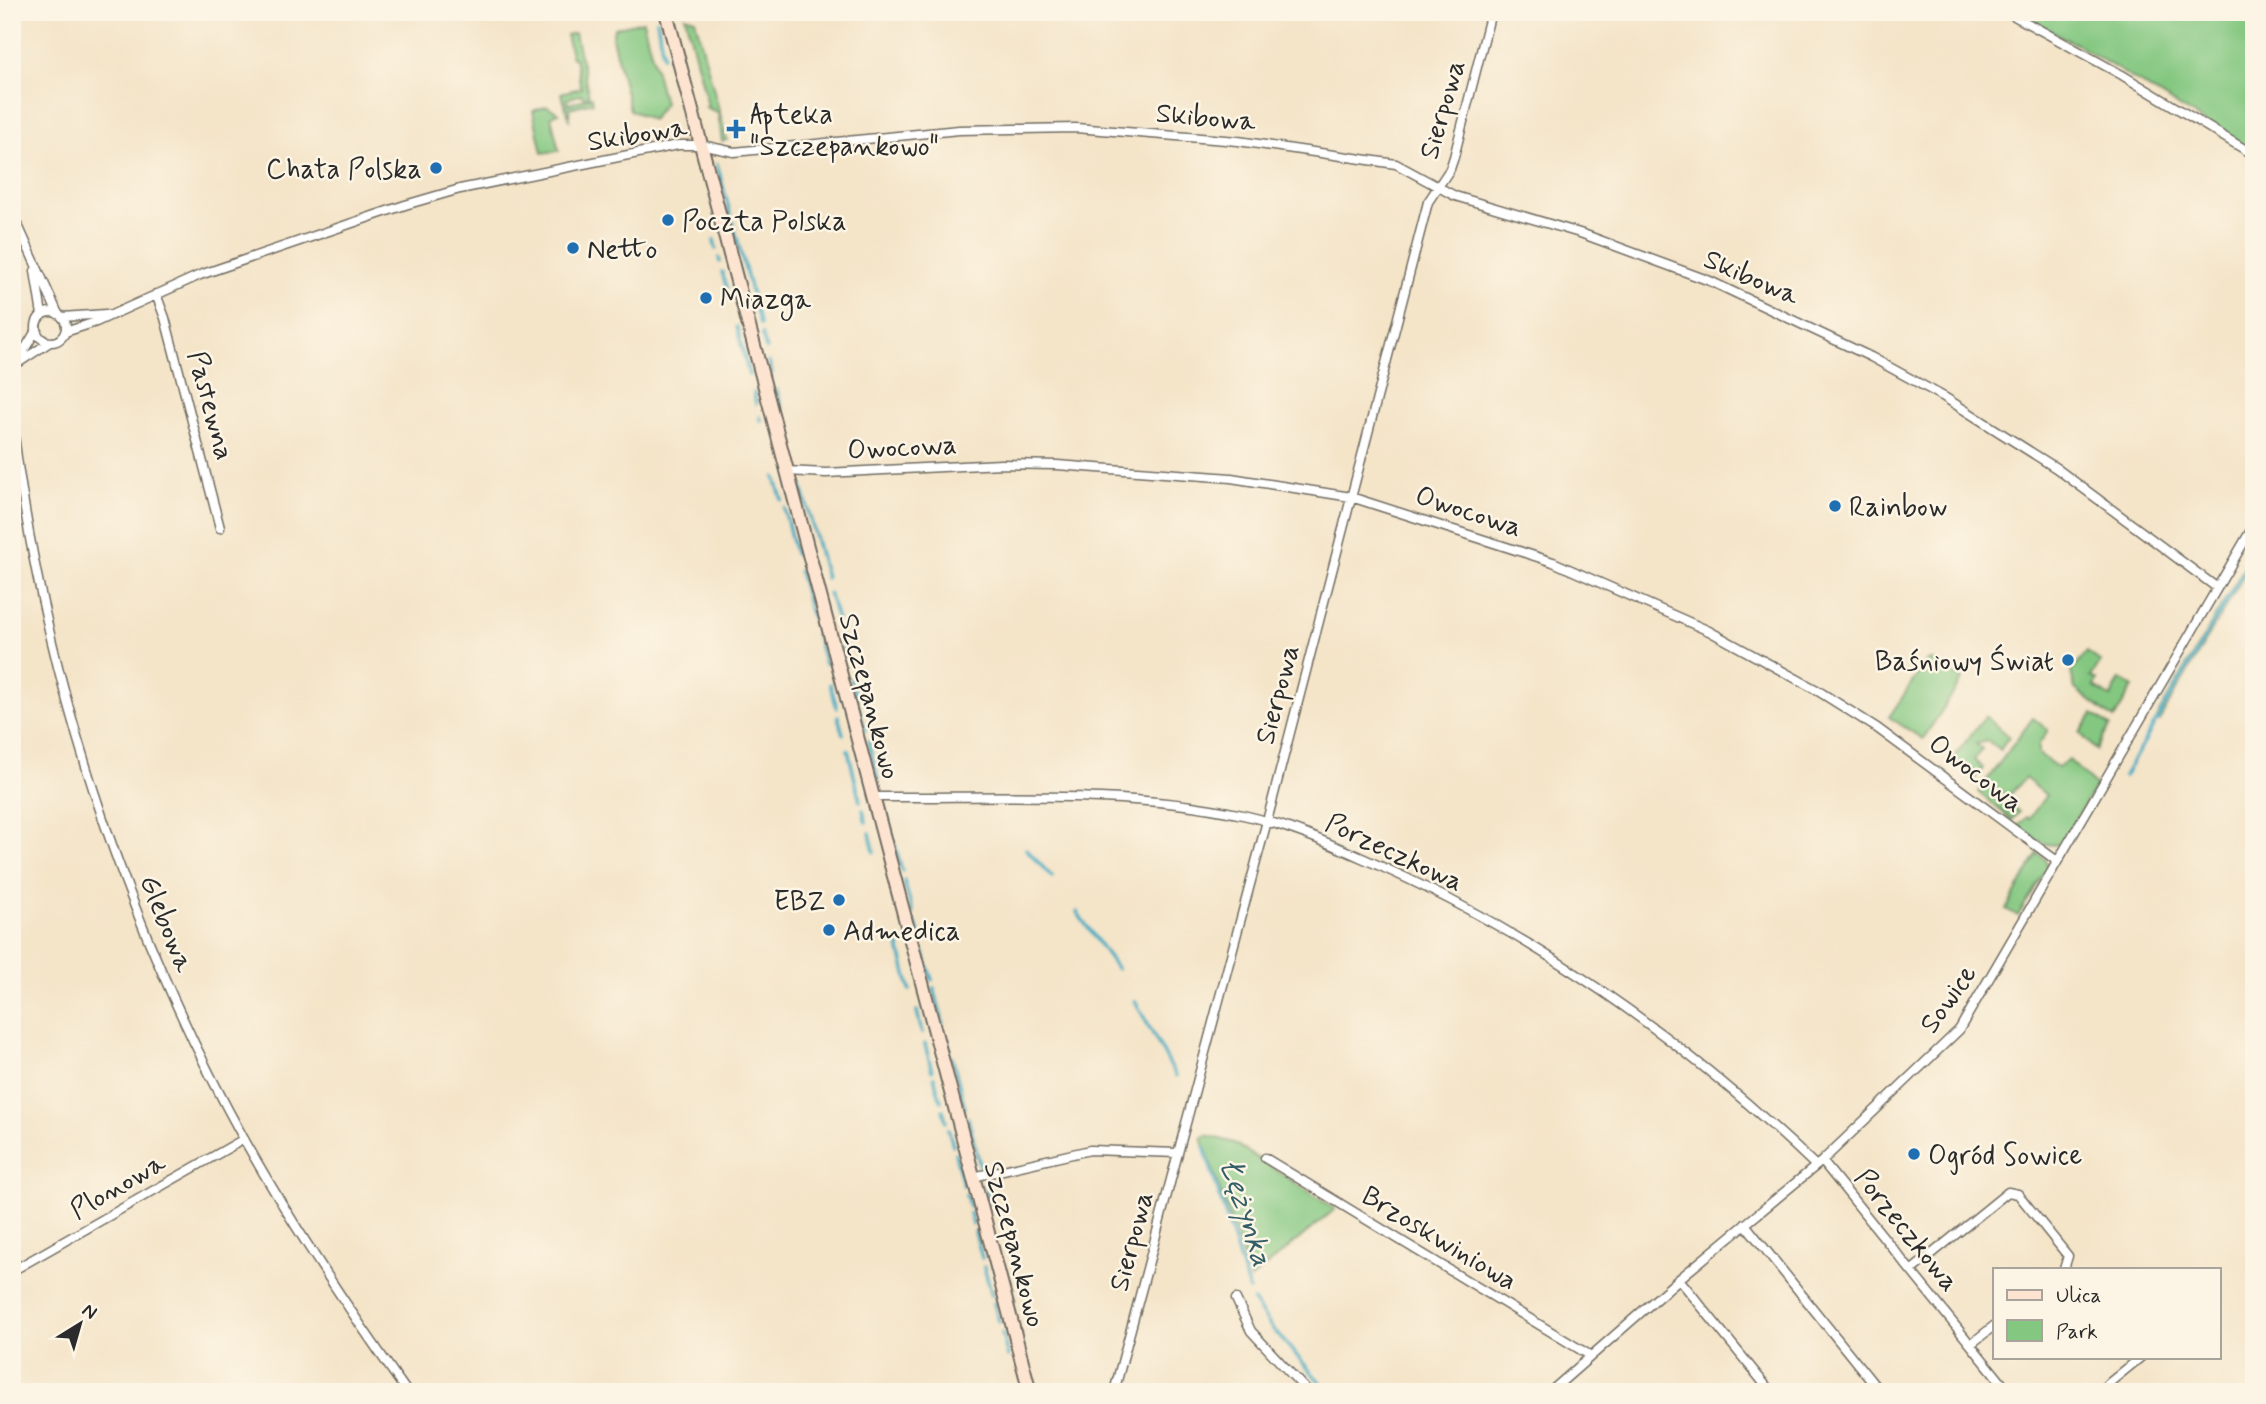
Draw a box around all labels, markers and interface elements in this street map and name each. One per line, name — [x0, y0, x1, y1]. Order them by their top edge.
street label: Sierpowa — [1412, 56, 1475, 164]
street label: Skibowa — [1154, 96, 1258, 141]
place label: Apteka "Szczepankowo" — [750, 97, 939, 166]
street label: Skibowa — [585, 109, 690, 162]
marker: Apteka "Szczepankowo" — [728, 121, 744, 137]
place label: Chata Polska — [266, 152, 422, 189]
marker: Chata Polska — [428, 160, 444, 176]
place label: Poczta Polska — [682, 204, 847, 241]
marker: Poczta Polska — [660, 212, 676, 228]
place label: Netto — [587, 232, 657, 269]
marker: Netto — [565, 240, 581, 256]
street label: Skibowa — [1698, 242, 1805, 315]
place label: Miazga — [720, 282, 811, 321]
marker: Miazga — [698, 290, 714, 306]
street label: Pastewna — [177, 347, 242, 464]
street label: Owocowa — [846, 427, 958, 470]
street label: Owocowa — [1410, 478, 1526, 547]
place label: Rainbow — [1849, 490, 1947, 527]
marker: Rainbow — [1827, 498, 1843, 514]
street label: Szczepankowo — [829, 610, 909, 784]
street label: Sierpowa — [1247, 641, 1309, 749]
place label: Baśniowy Świat — [1875, 643, 2054, 681]
marker: Baśniowy Świat — [2060, 652, 2076, 668]
street label: Owocowa — [1920, 726, 2031, 822]
street label: Porzeczkowa — [1319, 805, 1469, 901]
street label: Glebowa — [129, 870, 202, 978]
place label: EBZ — [773, 884, 825, 921]
marker: EBZ — [831, 892, 847, 908]
place label: Admedica — [843, 914, 960, 951]
marker: Admedica — [821, 922, 837, 938]
street label: Sowice — [1912, 958, 1986, 1041]
place label: Ogród Sowice — [1928, 1138, 2082, 1175]
street label: Plonowa — [64, 1145, 173, 1229]
marker: Ogród Sowice — [1906, 1146, 1922, 1162]
water label: Łężynka — [1210, 1154, 1281, 1271]
street label: Szczepankowo — [974, 1158, 1054, 1332]
street label: Porzeczkowa — [1845, 1161, 1967, 1300]
street label: Brzoskwiniowa — [1354, 1178, 1523, 1300]
street label: Sierpowa — [1101, 1188, 1163, 1296]
legend — [1993, 1268, 2220, 1358]
text: Ulica — [2056, 1282, 2101, 1310]
north arrow — [46, 1288, 116, 1358]
text: N — [77, 1298, 102, 1325]
text: Park — [2056, 1318, 2098, 1346]

